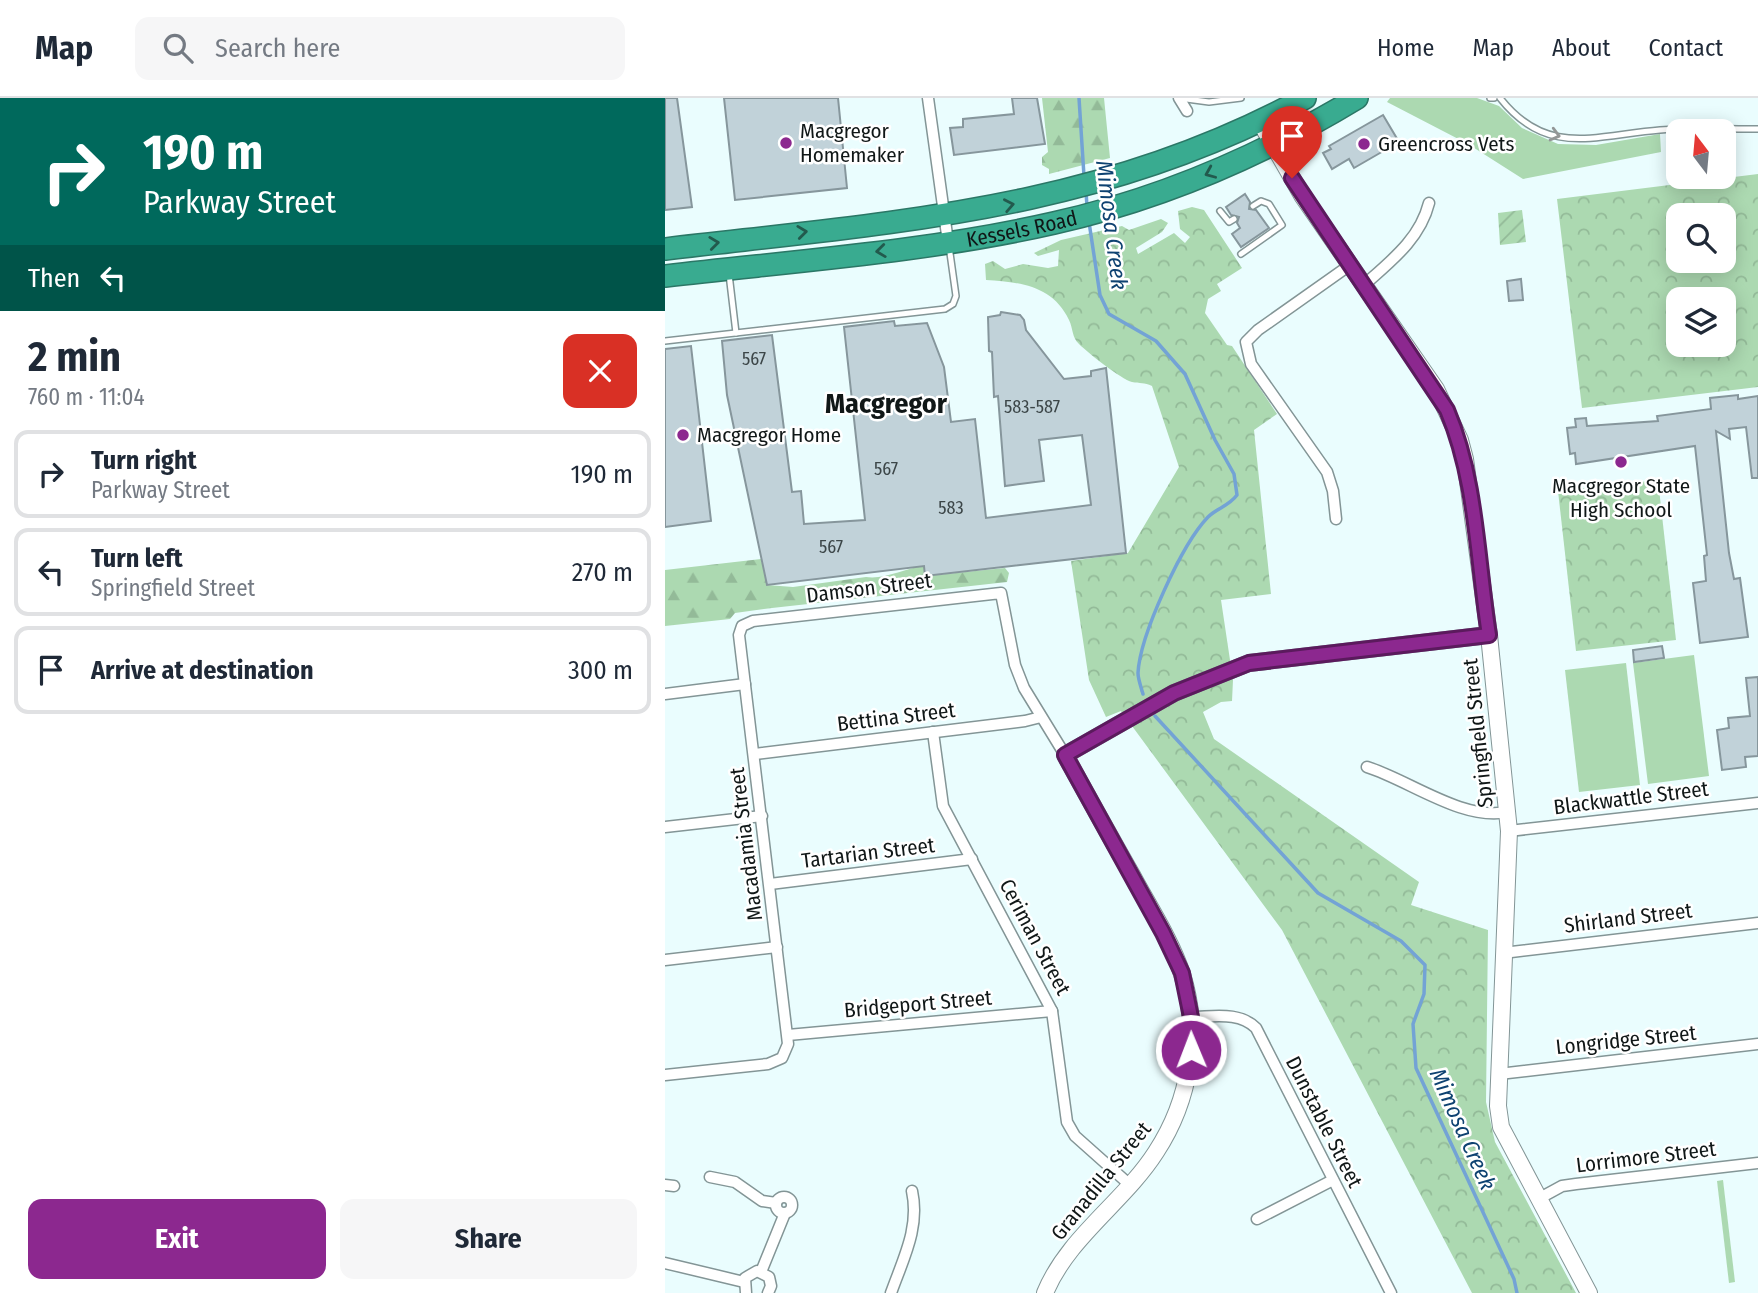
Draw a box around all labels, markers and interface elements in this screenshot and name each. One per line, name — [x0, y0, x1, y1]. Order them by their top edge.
search box — [135, 17, 625, 80]
text: Map — [35, 28, 93, 68]
icon: search — [159, 29, 197, 67]
text: Search here — [215, 33, 340, 64]
text: Home — [1377, 34, 1434, 62]
text: Map — [1472, 34, 1514, 62]
text: About — [1552, 34, 1610, 62]
text: Contact — [1648, 34, 1723, 62]
pin — [1262, 106, 1322, 178]
icon: arrive — [1273, 117, 1311, 155]
place label: Macgregor Homemaker — [800, 118, 905, 168]
north arrow — [1666, 119, 1736, 189]
map controls — [1666, 119, 1736, 357]
text: 190 m — [143, 123, 263, 182]
icon: right — [28, 126, 119, 217]
one-way arrow — [1548, 127, 1560, 142]
place label: Greencross Vets — [1378, 131, 1514, 157]
marker: Macgregor Homemaker — [778, 135, 794, 151]
marker: Greencross Vets — [1356, 136, 1372, 152]
water label: Mimosa Creek — [1090, 159, 1134, 291]
one-way arrow — [1205, 165, 1217, 179]
text: Parkway Street — [143, 183, 336, 221]
one-way arrow — [1003, 198, 1015, 213]
button: search — [1666, 203, 1736, 273]
street label: Kessels Road — [965, 205, 1080, 253]
one-way arrow — [796, 225, 808, 240]
one-way arrow — [708, 235, 720, 250]
one-way arrow — [875, 243, 886, 258]
icon: left — [94, 259, 132, 297]
text: Then — [28, 263, 80, 294]
button: layers — [1666, 287, 1736, 357]
text: 2 min — [28, 332, 121, 382]
button: close — [563, 334, 637, 408]
house number: 567 — [742, 348, 766, 370]
text: 760 m · 11:04 — [28, 383, 145, 411]
district label: Macgregor — [825, 387, 948, 420]
house number: 583-587 — [1004, 396, 1060, 418]
place label: Macgregor Home — [697, 422, 841, 448]
marker: Macgregor Home — [675, 427, 691, 443]
text: Turn right — [91, 445, 197, 476]
marker: Macgregor State High School — [1613, 454, 1629, 470]
icon: right — [32, 455, 70, 493]
house number: 567 — [874, 458, 898, 480]
text: 190 m — [571, 459, 633, 490]
place label: Macgregor State High School — [1552, 473, 1690, 523]
text: Parkway Street — [91, 476, 230, 504]
house number: 583 — [938, 497, 964, 519]
house number: 567 — [819, 536, 843, 558]
text: Turn left — [91, 543, 183, 574]
icon: left — [32, 553, 70, 591]
text: 270 m — [572, 557, 633, 588]
street label: Damson Street — [805, 567, 933, 609]
text: Springfield Street — [91, 574, 255, 602]
icon: arrive — [32, 651, 70, 689]
text: Arrive at destination — [91, 655, 314, 686]
text: 300 m — [568, 655, 633, 686]
street label: Springfield Street — [1457, 657, 1499, 809]
street label: Bettina Street — [835, 697, 957, 737]
street label: Macadamia Street — [724, 766, 768, 922]
street label: Blackwattle Street — [1552, 776, 1710, 820]
street label: Tartarian Street — [800, 832, 936, 874]
street label: Ceriman Street — [994, 875, 1076, 999]
street label: Shirland Street — [1563, 897, 1694, 939]
street label: Bridgeport Street — [843, 985, 993, 1023]
position arrow — [1154, 1013, 1228, 1087]
street label: Longridge Street — [1554, 1020, 1698, 1060]
street label: Dunstable Street — [1280, 1052, 1368, 1192]
water label: Mimosa Creek — [1424, 1064, 1502, 1194]
street label: Granadilla Street — [1045, 1116, 1157, 1245]
street label: Lorrimore Street — [1575, 1136, 1718, 1178]
button: Exit — [28, 1199, 326, 1279]
button: Share — [340, 1199, 637, 1279]

